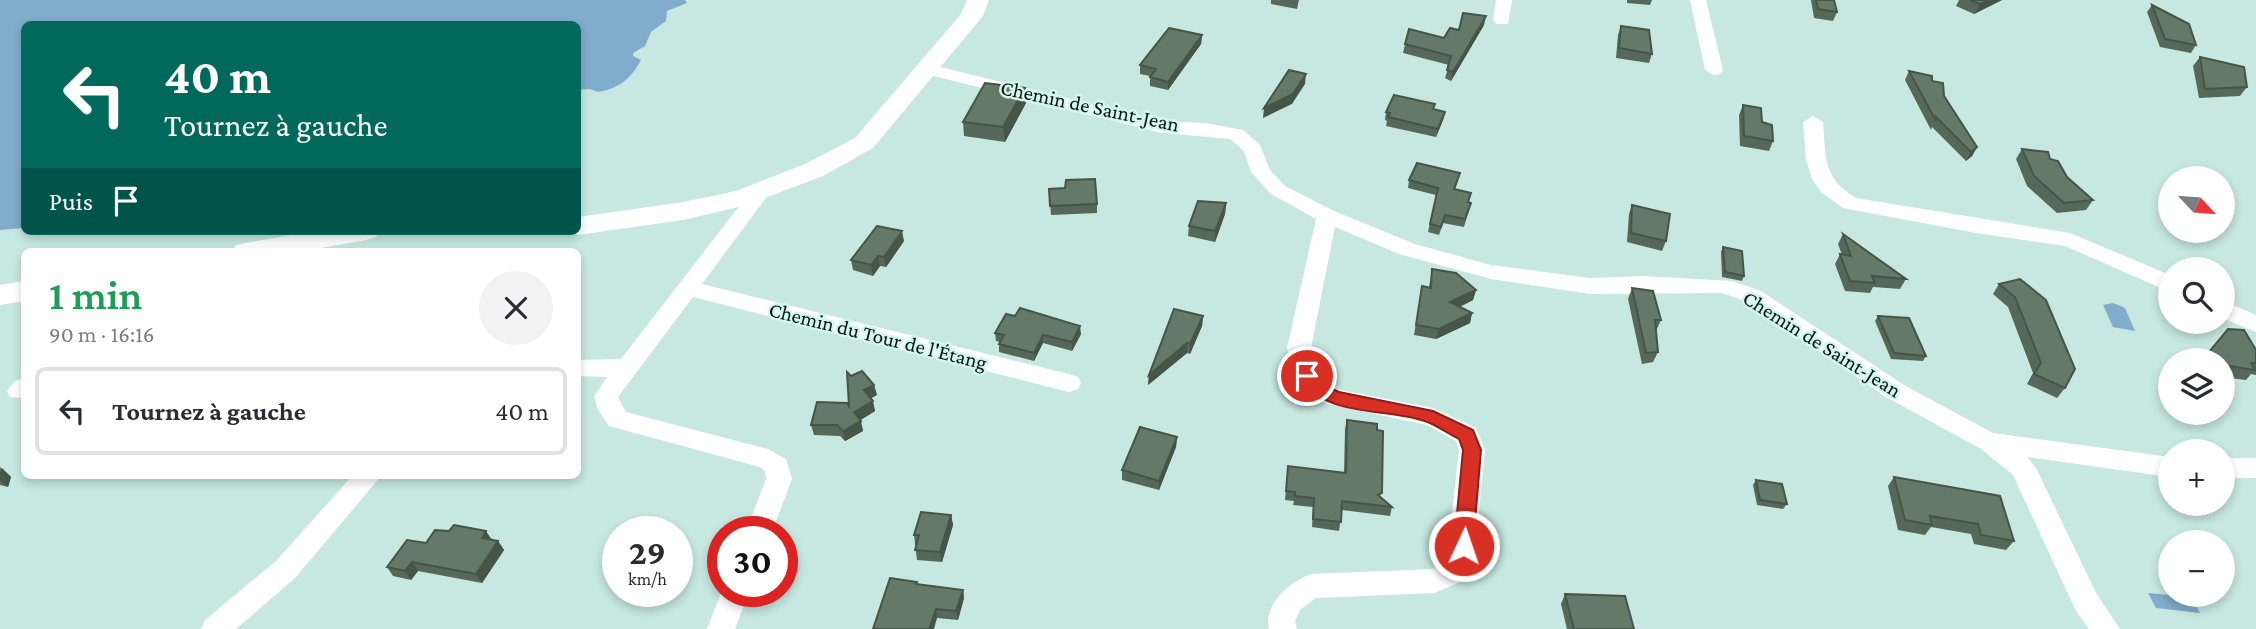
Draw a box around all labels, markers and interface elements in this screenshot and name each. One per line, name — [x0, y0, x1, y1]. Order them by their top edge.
icon: left — [49, 49, 140, 140]
text: 40 m — [164, 49, 271, 104]
street label: Chemin de Saint-Jean — [999, 75, 1181, 137]
text: Tournez à gauche — [164, 107, 387, 143]
north arrow — [2158, 166, 2235, 243]
map controls — [2158, 166, 2235, 607]
icon: arrive — [107, 182, 145, 220]
text: Puis — [49, 187, 93, 216]
button: search — [2158, 257, 2235, 334]
text: 1 min — [49, 271, 142, 318]
button: close — [479, 271, 553, 345]
street label: Chemin de Saint-Jean — [1738, 286, 1906, 402]
street label: Chemin du Tour de l'Étang — [766, 297, 990, 375]
text: 90 m · 16:16 — [49, 321, 155, 347]
pin — [1277, 346, 1337, 406]
button: layers — [2158, 348, 2235, 425]
icon: arrive — [1288, 357, 1326, 395]
icon: left — [53, 392, 91, 430]
text: Tournez à gauche — [112, 397, 306, 426]
text: 40 m — [495, 397, 549, 426]
button: + — [2158, 439, 2235, 516]
position arrow — [1427, 509, 1501, 583]
speed limit sign: 30 — [707, 516, 798, 607]
button: − — [2158, 530, 2235, 607]
text: 29 — [629, 533, 666, 572]
text: km/h — [628, 569, 667, 589]

